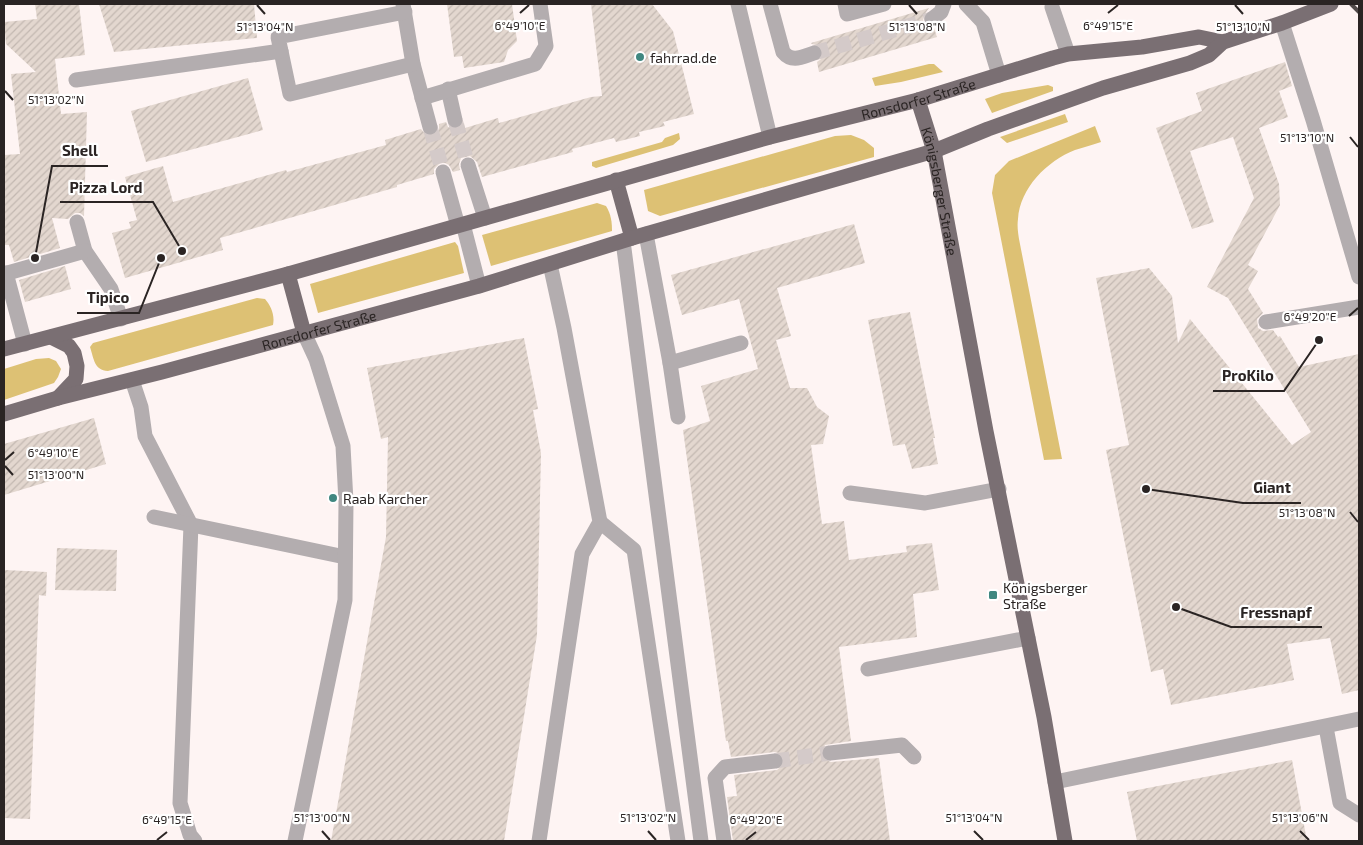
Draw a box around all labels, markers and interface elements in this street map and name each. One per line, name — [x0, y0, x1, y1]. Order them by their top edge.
text: 6°49'10"E — [495, 18, 546, 32]
text: 6°49'15"E — [1083, 18, 1133, 32]
text: 51°13'04"N — [237, 19, 293, 33]
text: 51°13'08"N — [889, 19, 945, 33]
text: 51°13'10"N — [1216, 19, 1270, 33]
place label: fahrrad.de — [650, 49, 717, 66]
marker: fahrrad.de — [634, 51, 646, 63]
street label: Ronsdorfer Straße — [859, 74, 977, 122]
text: 51°13'02"N — [28, 92, 84, 106]
street label: Königsberger Straße — [918, 125, 962, 257]
text: 51°13'10"N — [1280, 130, 1334, 144]
callout: Shell — [52, 136, 108, 166]
text: Shell — [62, 141, 98, 159]
callout: Pizza Lord — [60, 172, 153, 202]
text: Pizza Lord — [69, 178, 143, 196]
callout: Tipico — [77, 283, 139, 313]
text: Tipico — [87, 288, 129, 306]
street label: Ronsdorfer Straße — [260, 306, 378, 353]
text: 6°49'20"E — [1284, 309, 1337, 323]
callout: ProKilo — [1213, 361, 1284, 391]
text: ProKilo — [1222, 366, 1274, 384]
text: 6°49'10"E — [28, 445, 79, 459]
text: 51°13'00"N — [28, 467, 84, 481]
callout: Giant — [1243, 473, 1301, 503]
text: Giant — [1253, 478, 1291, 496]
place label: Raab Karcher — [343, 490, 428, 507]
marker: Raab Karcher — [327, 492, 339, 504]
text: 51°13'08"N — [1279, 505, 1335, 519]
place label: Königsberger Straße — [1003, 579, 1088, 612]
marker: Königsberger Straße — [987, 589, 999, 601]
callout: Fressnapf — [1231, 597, 1322, 627]
text: Fressnapf — [1240, 603, 1313, 621]
text: 51°13'00"N — [294, 810, 350, 824]
text: 51°13'02"N — [620, 810, 676, 824]
text: 51°13'04"N — [946, 810, 1002, 824]
text: 51°13'06"N — [1272, 810, 1328, 824]
text: 6°49'15"E — [142, 812, 192, 826]
text: 6°49'20"E — [730, 812, 783, 826]

